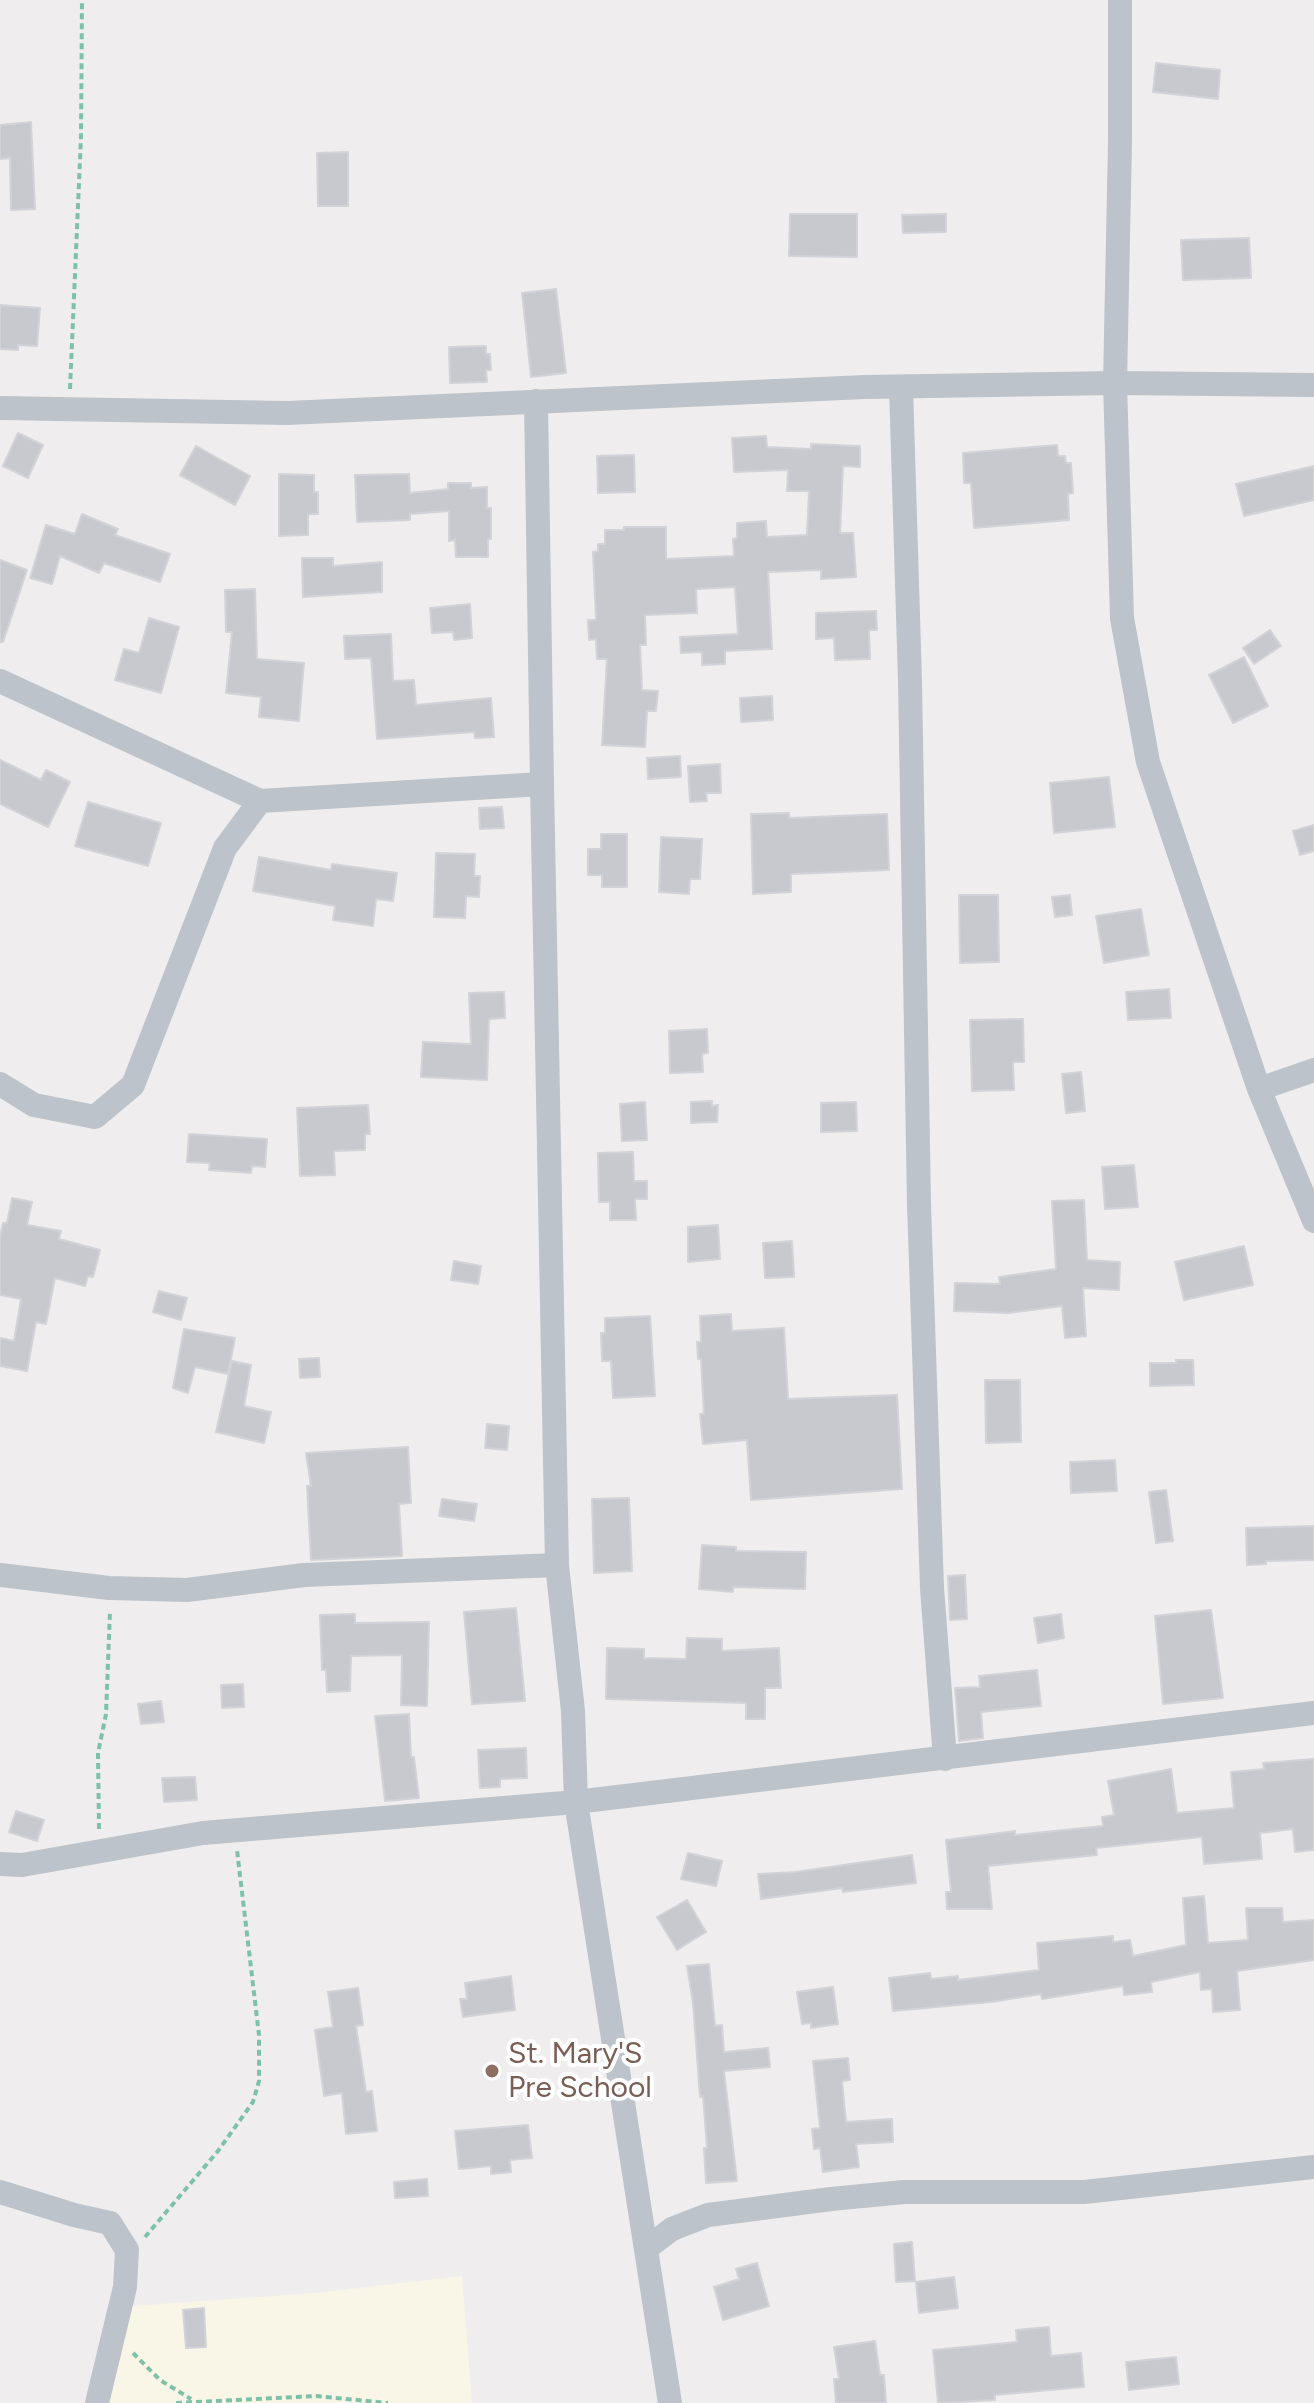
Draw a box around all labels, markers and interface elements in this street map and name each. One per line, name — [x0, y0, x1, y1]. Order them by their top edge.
place label: St. Mary'S Pre School — [508, 2036, 652, 2106]
marker: St. Mary'S Pre School — [483, 2062, 501, 2080]

